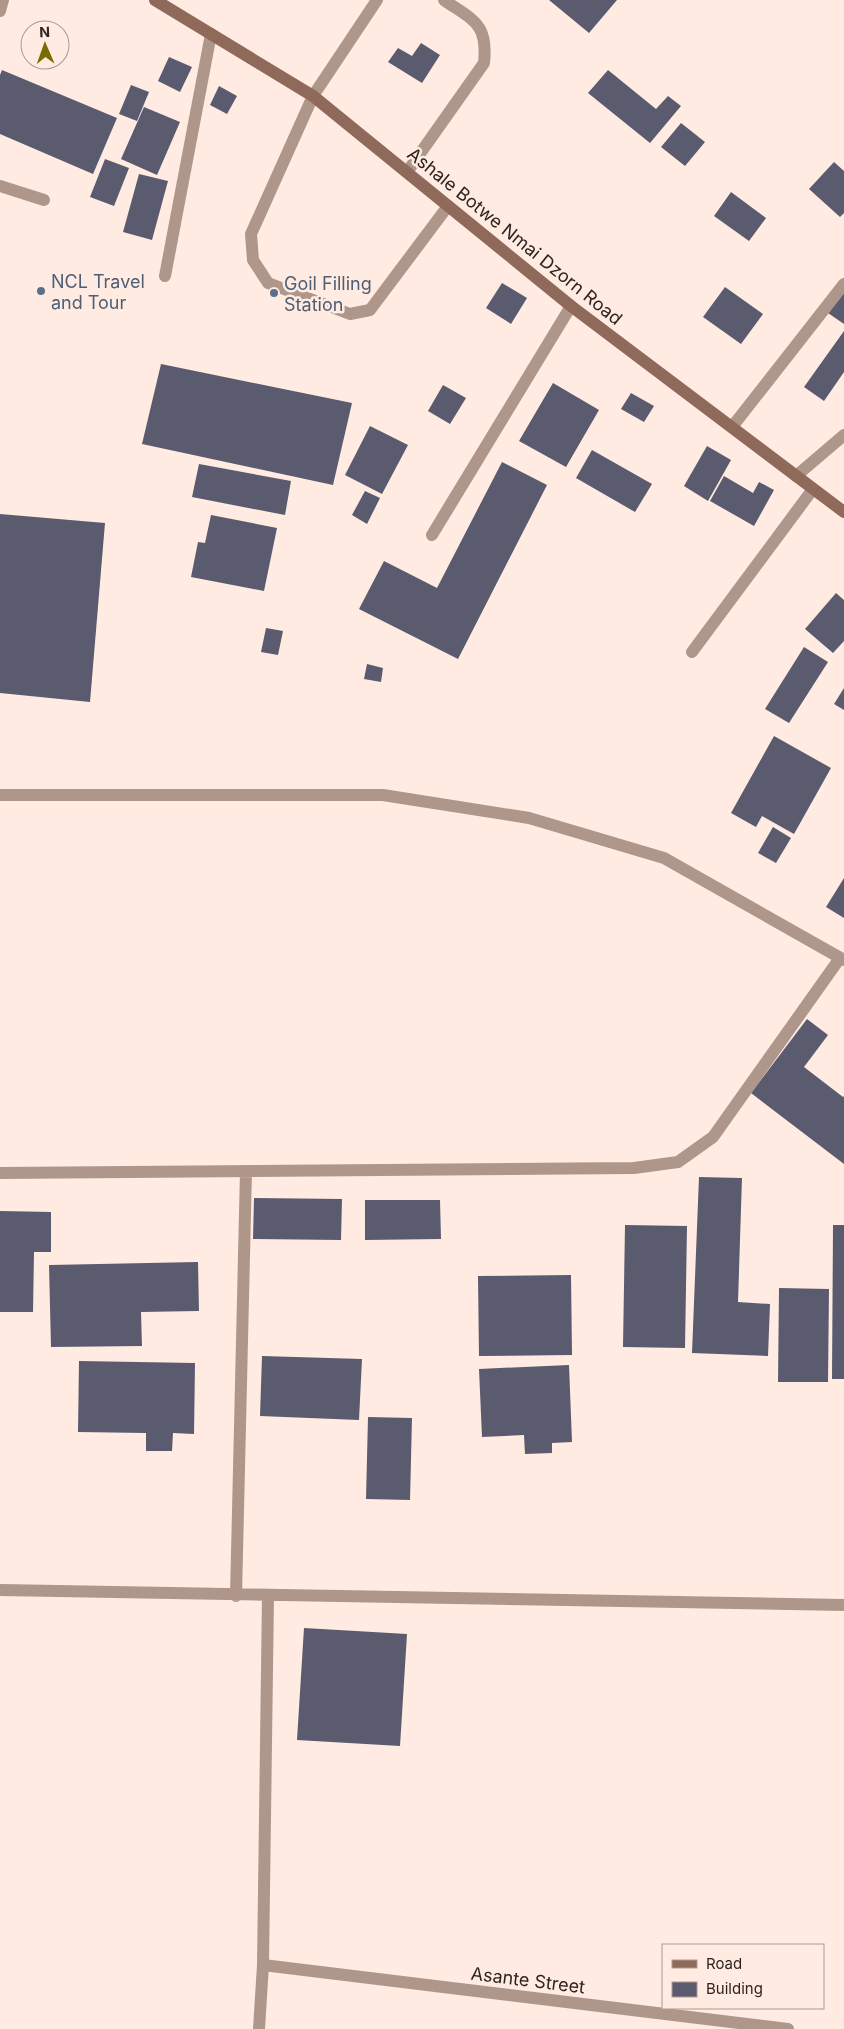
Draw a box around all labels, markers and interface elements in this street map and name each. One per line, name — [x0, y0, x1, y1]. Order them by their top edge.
north arrow — [20, 20, 70, 70]
text: N — [39, 23, 50, 40]
street label: Ashale Botwe Nmai Dzorn Road — [404, 143, 626, 329]
place label: NCL Travel and Tour — [51, 271, 145, 313]
place label: Goil Filling Station — [284, 273, 372, 315]
marker: NCL Travel and Tour — [35, 285, 47, 297]
marker: Goil Filling Station — [268, 287, 280, 299]
legend — [662, 1944, 824, 2009]
text: Road — [706, 1954, 742, 1973]
street label: Asante Street — [470, 1963, 586, 1997]
text: Building — [706, 1979, 763, 1998]

